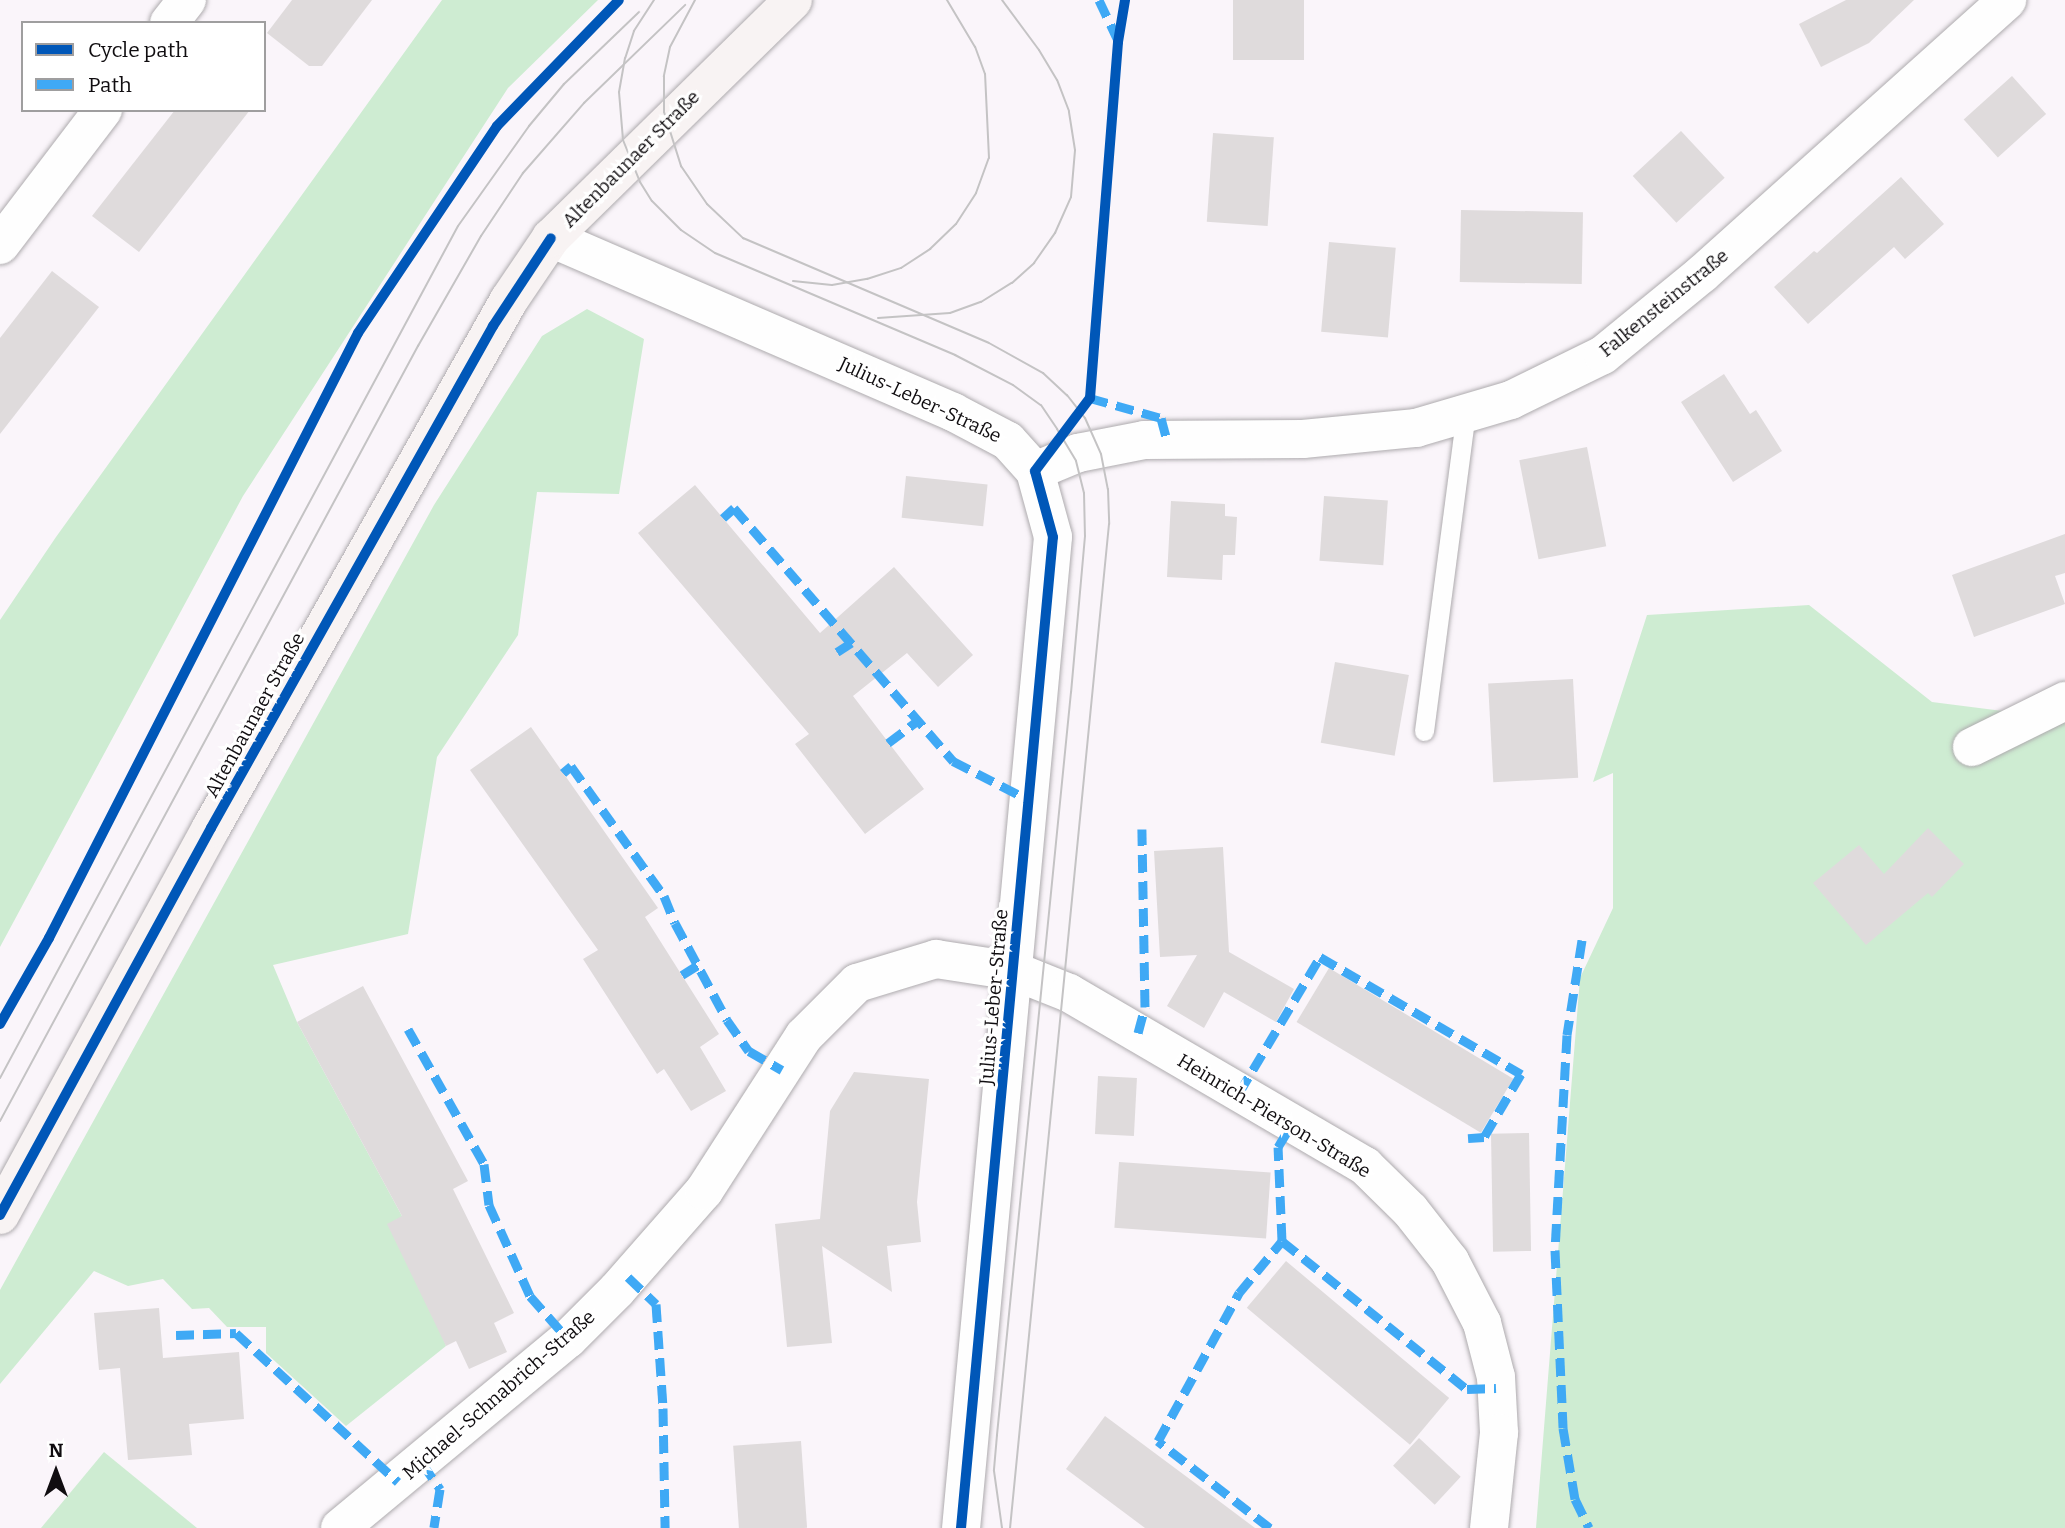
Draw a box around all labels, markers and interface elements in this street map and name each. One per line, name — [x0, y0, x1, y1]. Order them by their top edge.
legend — [21, 21, 266, 112]
text: Cycle path — [88, 37, 188, 63]
text: Path — [88, 72, 132, 98]
street label: Altenbaunaer Straße — [558, 86, 704, 232]
street label: Falkensteinstraße — [1595, 244, 1733, 362]
street label: Julius-Leber-Straße — [835, 352, 1005, 448]
street label: Altenbaunaer Straße — [200, 629, 310, 801]
street label: Julius-Leber-Straße — [975, 908, 1013, 1086]
street label: Heinrich-Pierson-Straße — [1173, 1049, 1375, 1183]
street label: Michael-Schnabrich-Straße — [398, 1305, 600, 1485]
north arrow — [21, 1437, 91, 1507]
text: N — [49, 1439, 63, 1462]

